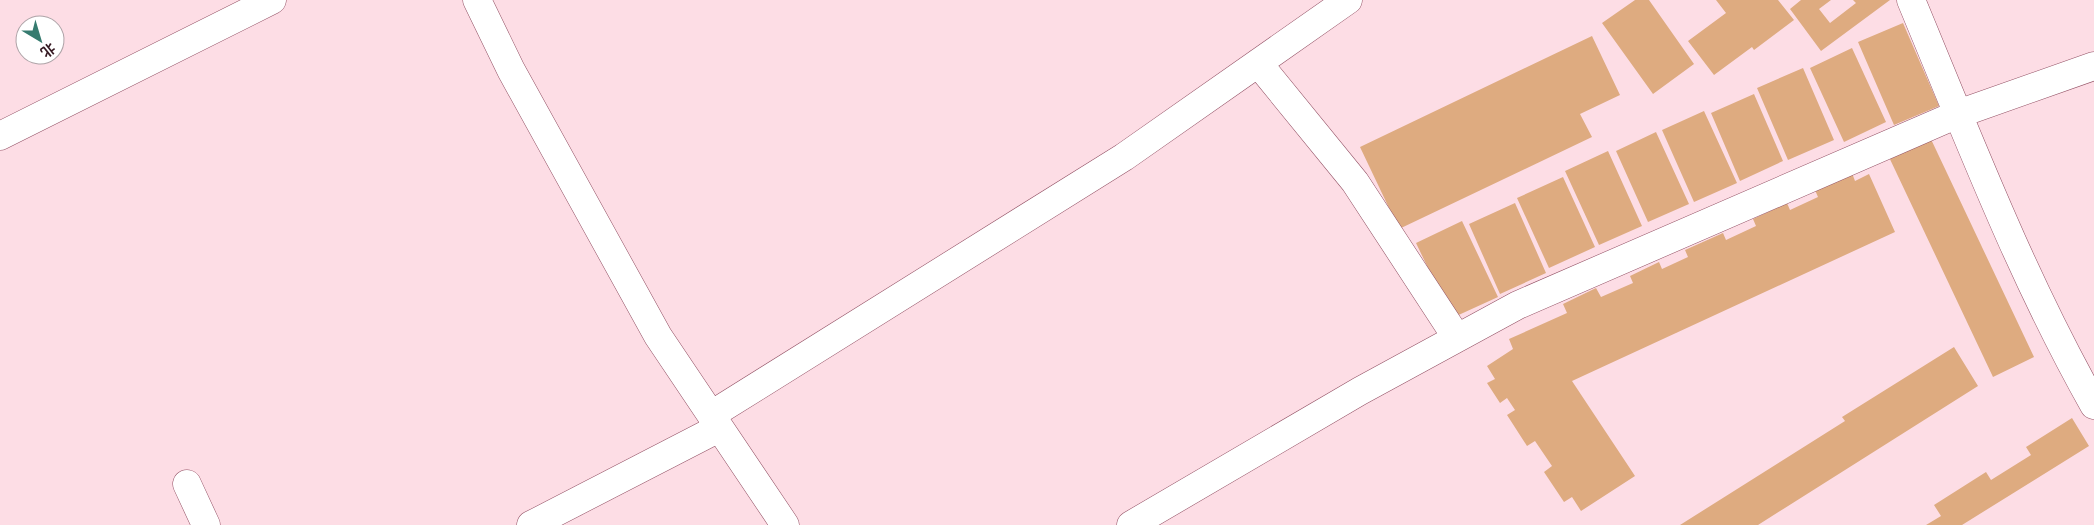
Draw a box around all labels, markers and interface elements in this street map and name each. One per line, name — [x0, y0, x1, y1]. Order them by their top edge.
north arrow — [15, 15, 65, 65]
text: 北 — [37, 39, 59, 62]

